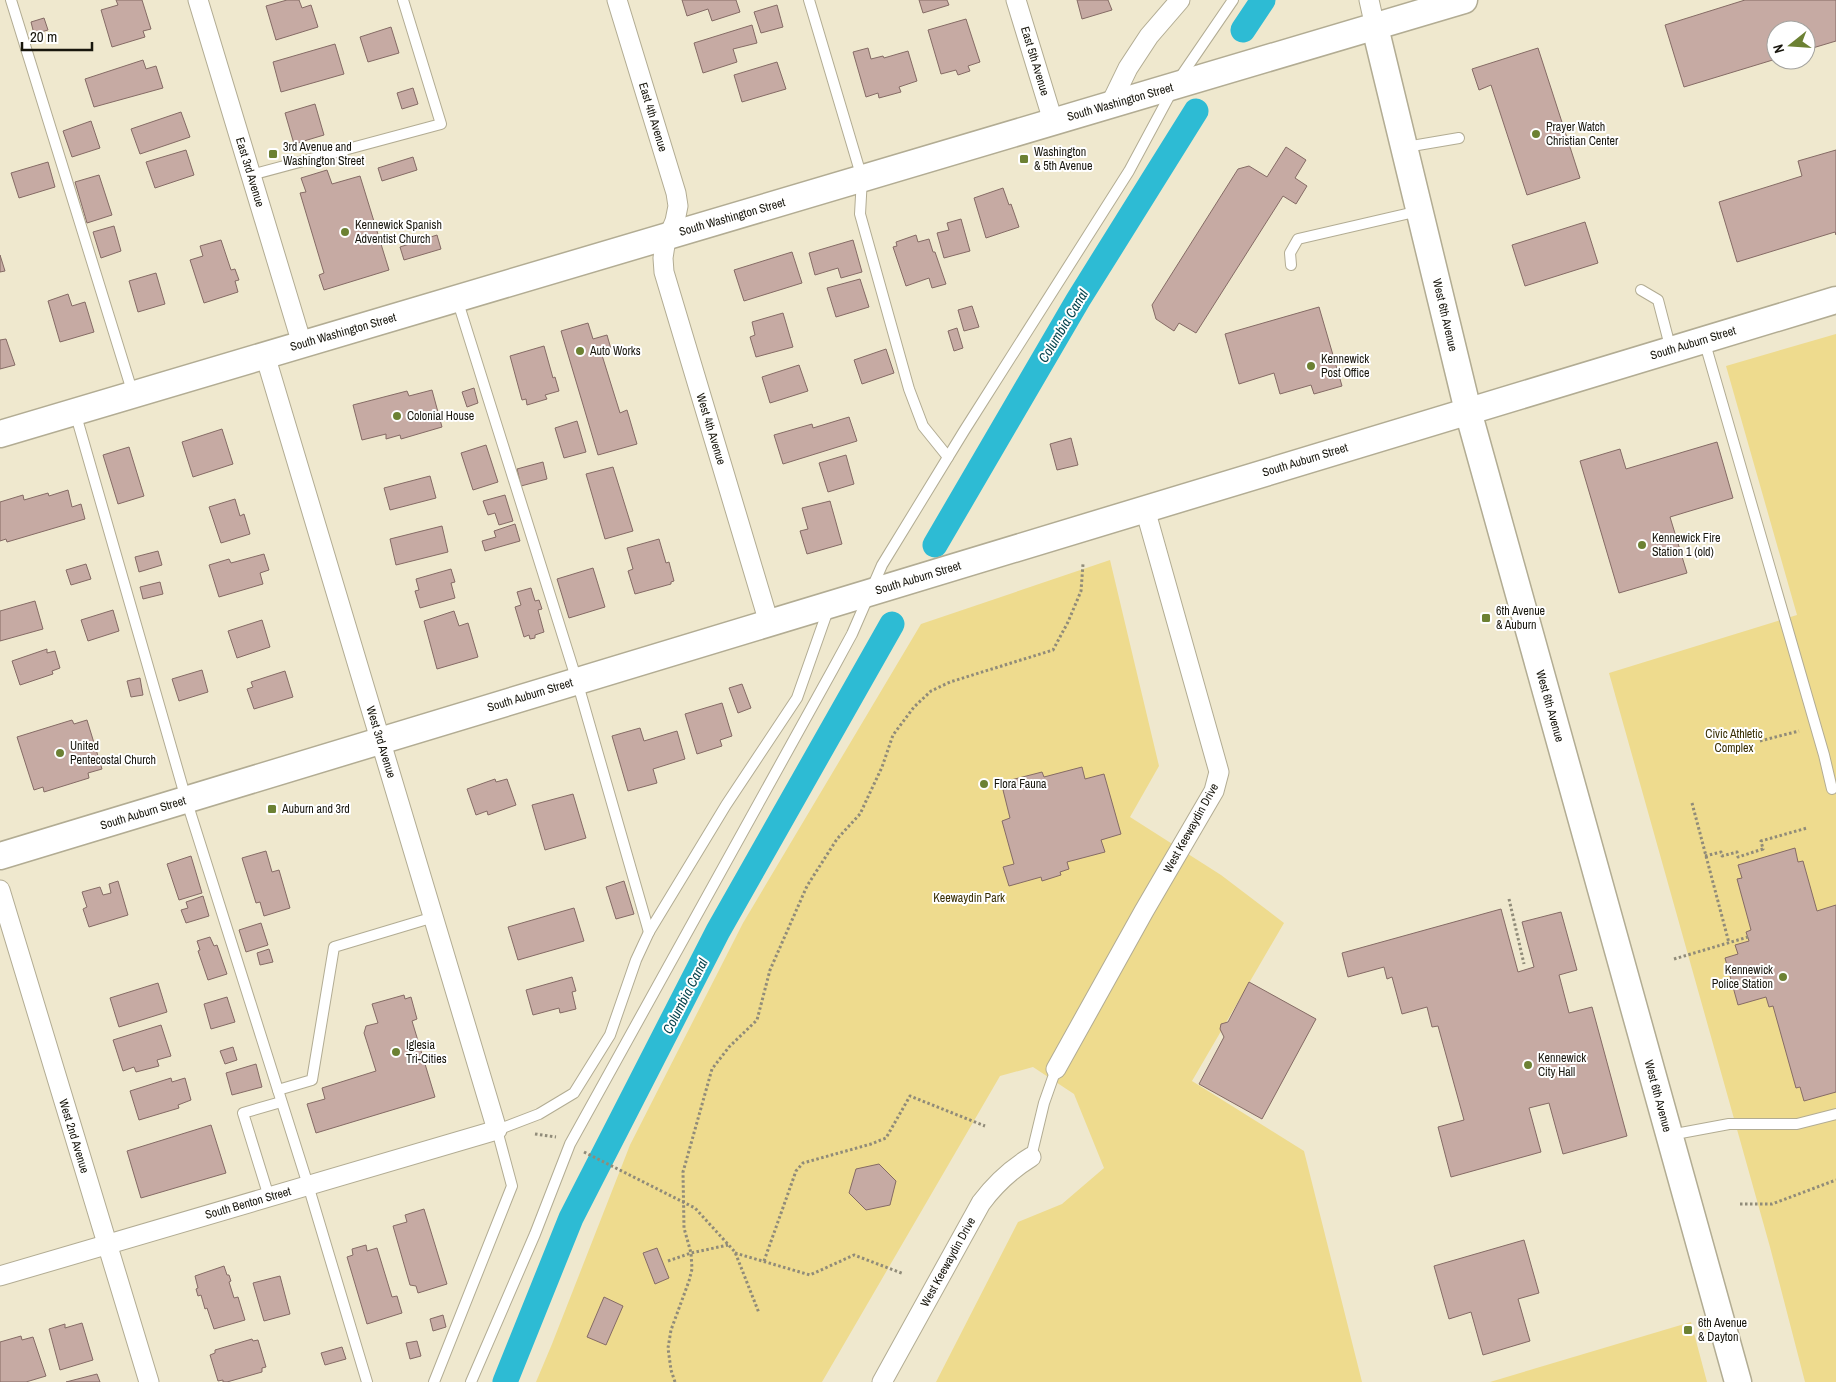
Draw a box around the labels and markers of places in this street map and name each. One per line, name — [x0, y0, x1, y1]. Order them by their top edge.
place label: Prayer Watch Christian Center — [1546, 119, 1619, 149]
marker: Prayer Watch Christian Center — [1530, 128, 1542, 140]
place label: 3rd Avenue and Washington Street — [283, 139, 364, 169]
place label: Washington & 5th Avenue — [1034, 144, 1092, 174]
marker: 3rd Avenue and Washington Street — [267, 148, 279, 160]
marker: Washington & 5th Avenue — [1018, 153, 1030, 165]
place label: Kennewick Spanish Adventist Church — [354, 217, 442, 247]
marker: Kennewick Spanish Adventist Church — [339, 226, 351, 238]
place label: Auto Works — [589, 343, 641, 359]
marker: Auto Works — [574, 345, 586, 357]
place label: Kennewick Post Office — [1321, 351, 1370, 381]
marker: Kennewick Post Office — [1305, 360, 1317, 372]
place label: Colonial House — [407, 408, 474, 424]
marker: Colonial House — [391, 410, 403, 422]
place label: Kennewick Fire Station 1 (old) — [1652, 530, 1720, 560]
marker: Kennewick Fire Station 1 (old) — [1636, 539, 1648, 551]
place label: 6th Avenue & Auburn — [1496, 603, 1545, 633]
marker: 6th Avenue & Auburn — [1480, 612, 1492, 624]
place label: United Pentecostal Church — [70, 738, 156, 768]
marker: United Pentecostal Church — [54, 747, 66, 759]
place label: Flora Fauna — [994, 776, 1047, 792]
marker: Flora Fauna — [978, 778, 990, 790]
place label: Auburn and 3rd — [281, 801, 350, 817]
marker: Auburn and 3rd — [266, 803, 278, 815]
place label: Kennewick Police Station — [1712, 962, 1773, 992]
marker: Kennewick Police Station — [1777, 971, 1789, 983]
place label: Iglesia Tri-Cities — [406, 1037, 447, 1067]
marker: Iglesia Tri-Cities — [390, 1046, 402, 1058]
place label: Kennewick City Hall — [1538, 1050, 1586, 1080]
marker: Kennewick City Hall — [1522, 1059, 1534, 1071]
place label: 6th Avenue & Dayton — [1698, 1315, 1747, 1345]
marker: 6th Avenue & Dayton — [1682, 1324, 1694, 1336]

